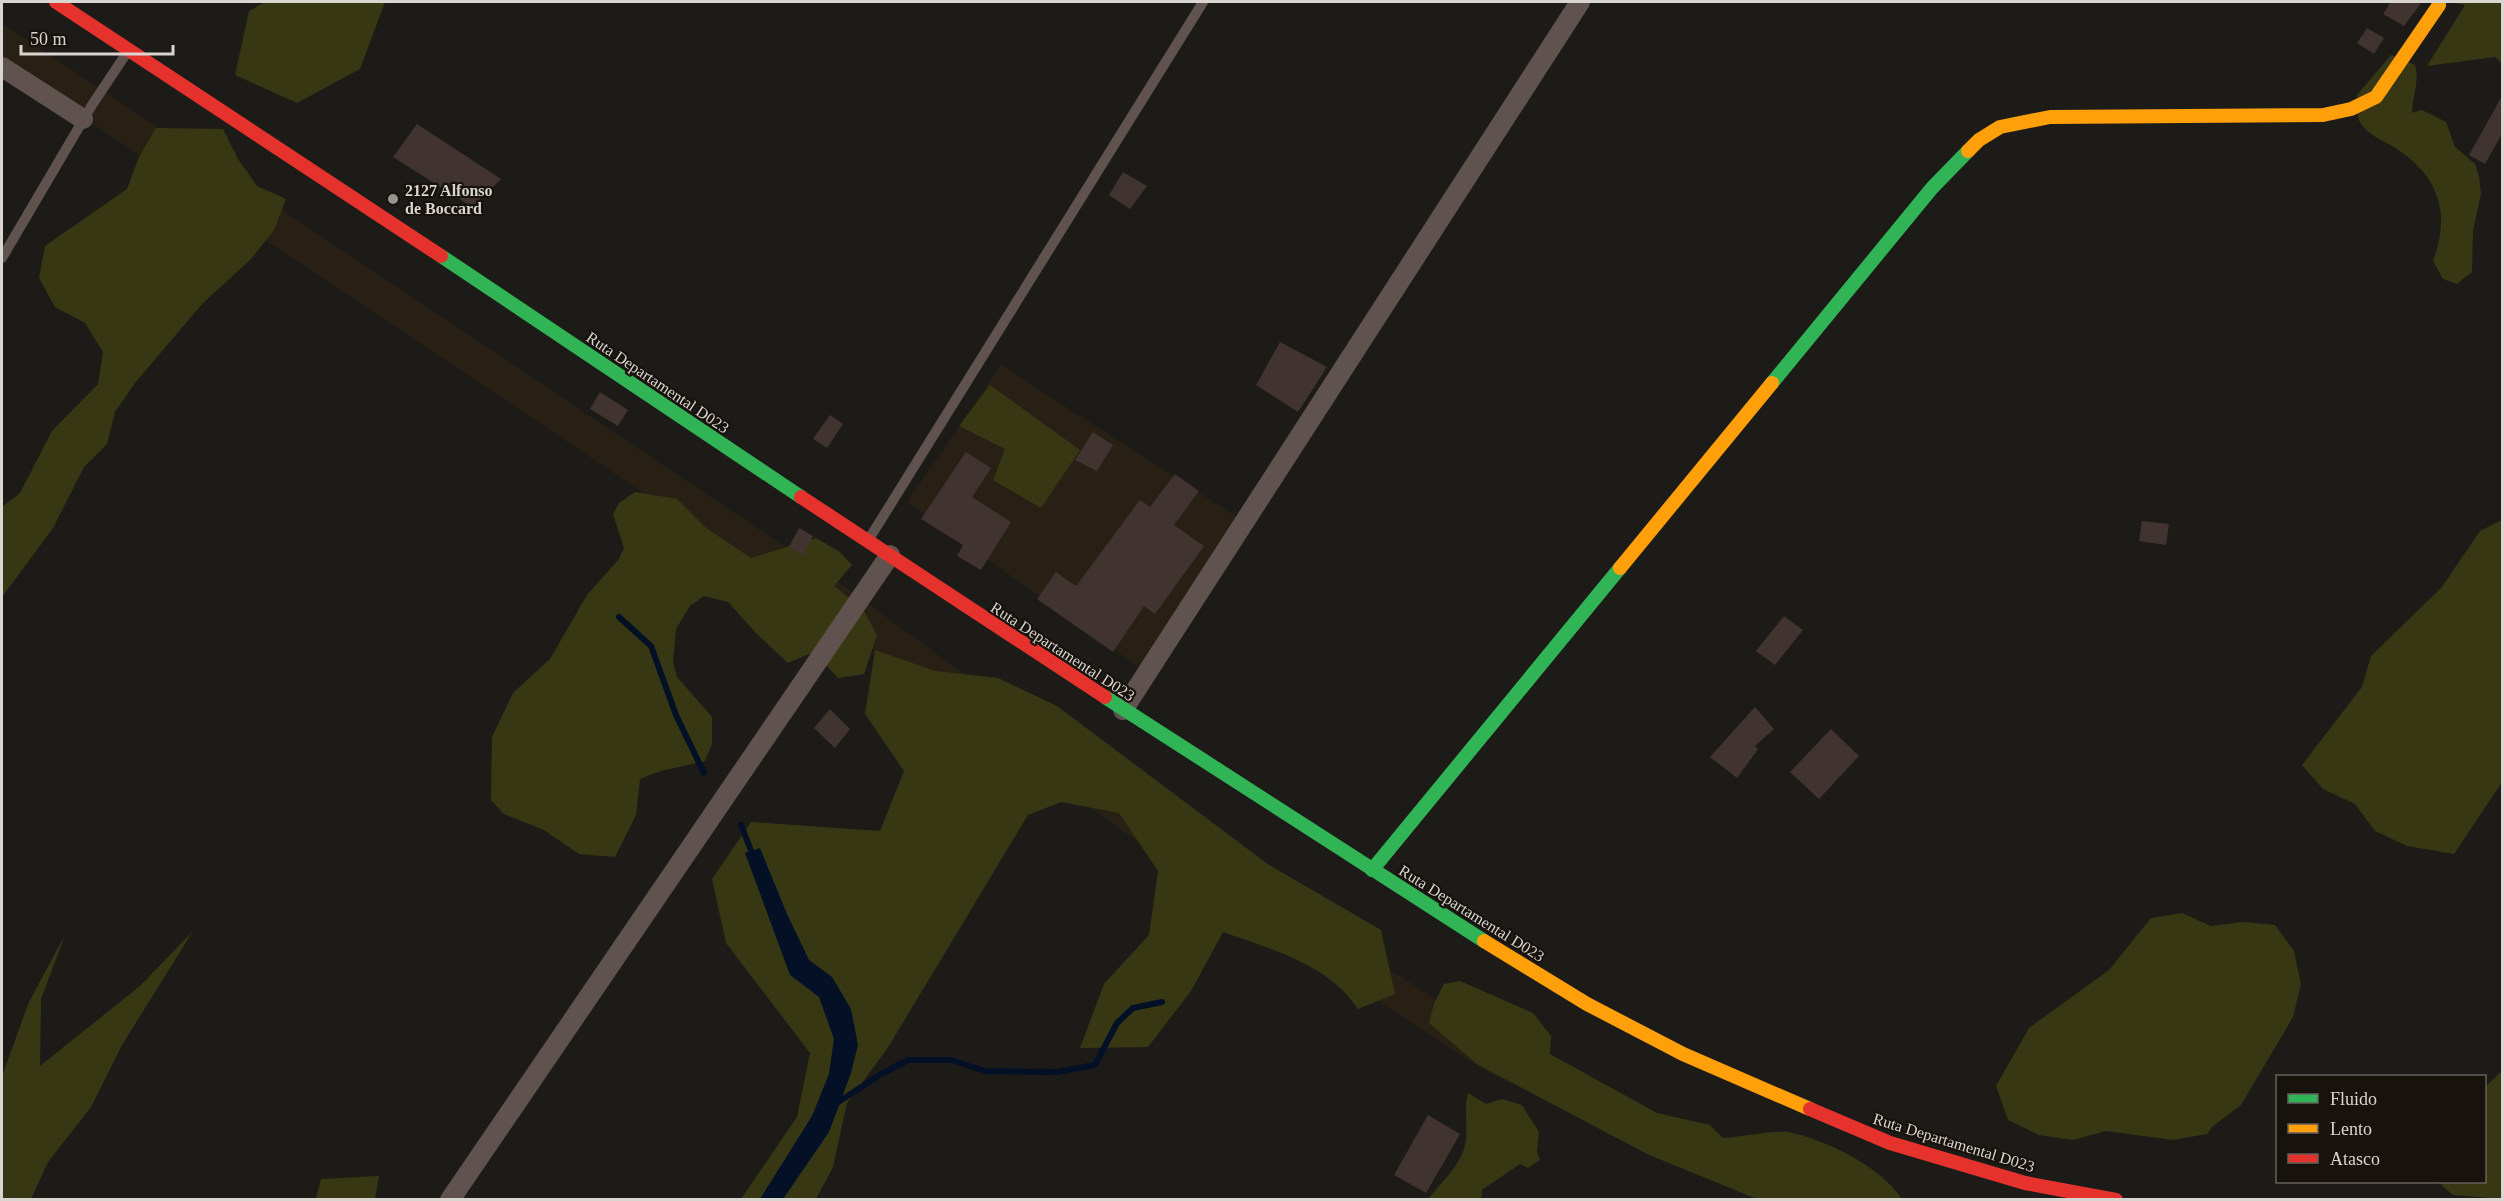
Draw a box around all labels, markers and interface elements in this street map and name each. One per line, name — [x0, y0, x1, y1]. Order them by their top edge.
scale bar — [21, 18, 172, 56]
text: 50 m — [30, 29, 67, 49]
place label: 2127 Alfonso de Boccard — [405, 182, 493, 217]
marker: 2127 Alfonso de Boccard — [386, 192, 400, 206]
street label: Ruta Departamental D023 — [583, 328, 732, 437]
street label: Ruta Departamental D023 — [987, 599, 1138, 705]
street label: Ruta Departamental D023 — [1395, 862, 1547, 966]
legend — [2276, 1075, 2486, 1183]
text: Fluido — [2330, 1089, 2377, 1109]
street label: Ruta Departamental D023 — [1871, 1110, 2037, 1176]
text: Lento — [2330, 1119, 2372, 1139]
text: Atasco — [2330, 1149, 2380, 1169]

